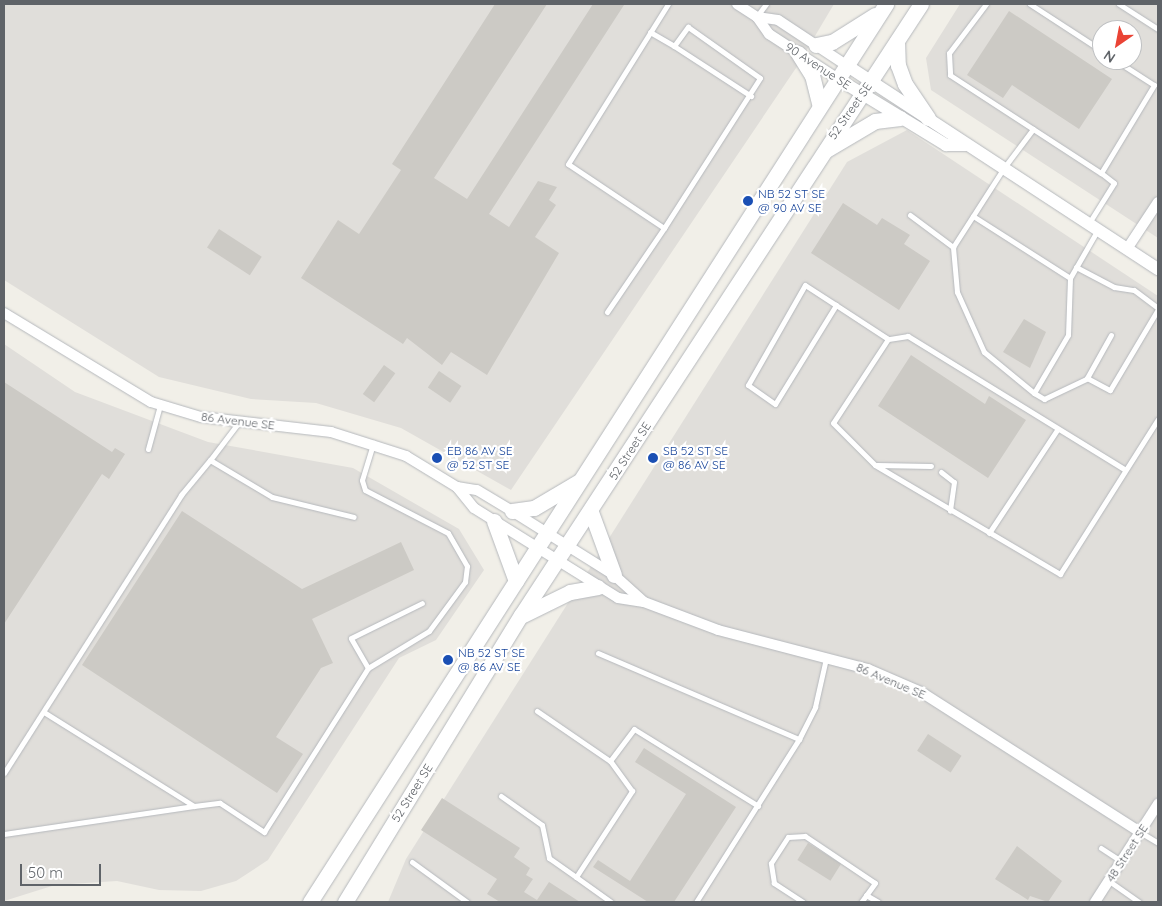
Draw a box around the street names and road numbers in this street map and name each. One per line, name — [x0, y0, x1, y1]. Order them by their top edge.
street label: 90 Avenue SE — [783, 40, 853, 92]
street label: 52 Street SE — [825, 80, 875, 142]
street label: 86 Avenue SE — [200, 409, 276, 433]
street label: 52 Street SE — [606, 419, 654, 483]
street label: 86 Avenue SE — [854, 660, 928, 702]
street label: 52 Street SE — [388, 761, 436, 825]
street label: 48 Street SE — [1103, 822, 1151, 884]

